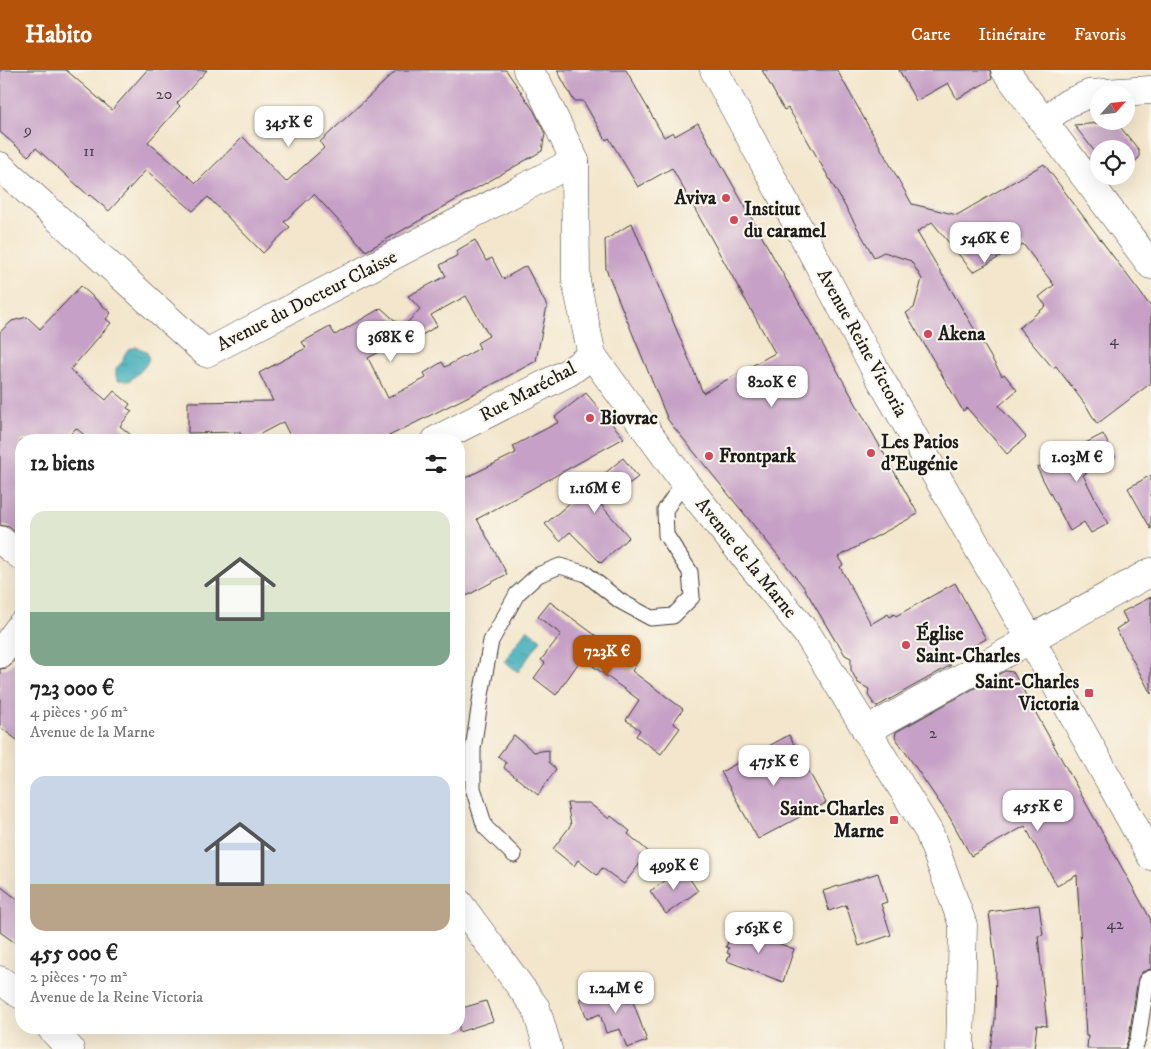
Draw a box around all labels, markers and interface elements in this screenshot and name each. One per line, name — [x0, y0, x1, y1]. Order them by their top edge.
text: Habito — [25, 20, 92, 50]
text: Carte — [911, 24, 951, 46]
text: Itinéraire — [979, 24, 1046, 46]
text: Favoris — [1074, 24, 1126, 46]
house number: 20 — [156, 84, 172, 104]
north arrow — [1090, 85, 1135, 130]
map controls — [1090, 85, 1135, 185]
pin: 345K € — [248, 106, 330, 148]
text: 345K € — [265, 112, 313, 132]
house number: 9 — [23, 120, 32, 140]
button: locate — [1090, 140, 1135, 185]
house number: 11 — [83, 141, 95, 161]
place label: Aviva — [674, 187, 717, 210]
marker: Aviva — [720, 192, 732, 204]
place label: Institut du caramel — [744, 198, 826, 243]
marker: Institut du caramel — [728, 214, 740, 226]
pin: 546K € — [944, 222, 1026, 264]
text: 546K € — [961, 228, 1009, 248]
street label: Avenue du Docteur Claisse — [213, 245, 401, 356]
street label: Avenue Reine Victoria — [812, 265, 912, 421]
pin: 368K € — [350, 320, 432, 363]
place label: Akena — [937, 323, 986, 346]
text: 368K € — [368, 327, 414, 347]
marker: Akena — [922, 328, 934, 340]
house number: 4 — [1109, 330, 1119, 350]
street label: Rue Maréchal — [476, 357, 580, 427]
pin: 820K € — [731, 366, 813, 408]
text: 820K € — [748, 372, 796, 392]
place label: Biovrac — [600, 407, 658, 430]
marker: Biovrac — [584, 412, 596, 424]
place label: Les Patios d'Eugénie — [881, 431, 959, 476]
pin: 1.03M € — [1031, 440, 1123, 483]
place label: Frontpark — [719, 445, 797, 468]
marker: Les Patios d'Eugénie — [865, 447, 877, 459]
text: 1.03M € — [1051, 447, 1103, 467]
icon: filters — [422, 450, 450, 478]
marker: Frontpark — [703, 450, 715, 462]
text: 12 biens — [30, 451, 94, 477]
pin: 1.16M € — [549, 472, 641, 514]
text: 1.16M € — [569, 478, 621, 498]
street label: Avenue de la Marne — [690, 493, 802, 623]
icon: home — [195, 544, 285, 634]
place label: Église Saint-Charles — [916, 621, 1021, 668]
pin: 723K € — [566, 634, 648, 677]
marker: Église Saint-Charles — [900, 639, 912, 651]
text: 723K € — [584, 641, 630, 661]
place label: Saint-Charles Victoria — [975, 671, 1080, 716]
text: 723 000 € — [30, 676, 114, 702]
marker: Saint-Charles Victoria — [1083, 687, 1095, 699]
text: 4 pièces · 96 m² — [30, 702, 127, 722]
text: Avenue de la Marne — [30, 722, 155, 742]
house number: 2 — [929, 723, 937, 743]
pin: 475K € — [733, 744, 815, 787]
text: 475K € — [749, 751, 799, 771]
pin: 455K € — [997, 790, 1079, 832]
text: 455K € — [1013, 796, 1063, 816]
place label: Saint-Charles Marne — [780, 798, 885, 843]
icon: home — [195, 809, 285, 899]
marker: Saint-Charles Marne — [888, 814, 900, 826]
pin: 499K € — [633, 848, 715, 891]
text: 499K € — [649, 855, 699, 875]
pin: 563K € — [718, 912, 800, 954]
house number: 42 — [1106, 914, 1124, 934]
text: 563K € — [736, 918, 782, 938]
text: 455 000 € — [30, 941, 118, 967]
text: 2 pièces · 70 m² — [30, 967, 127, 987]
pin: 1.24M € — [570, 972, 662, 1014]
text: 1.24M € — [589, 978, 643, 998]
text: Avenue de la Reine Victoria — [30, 987, 203, 1007]

